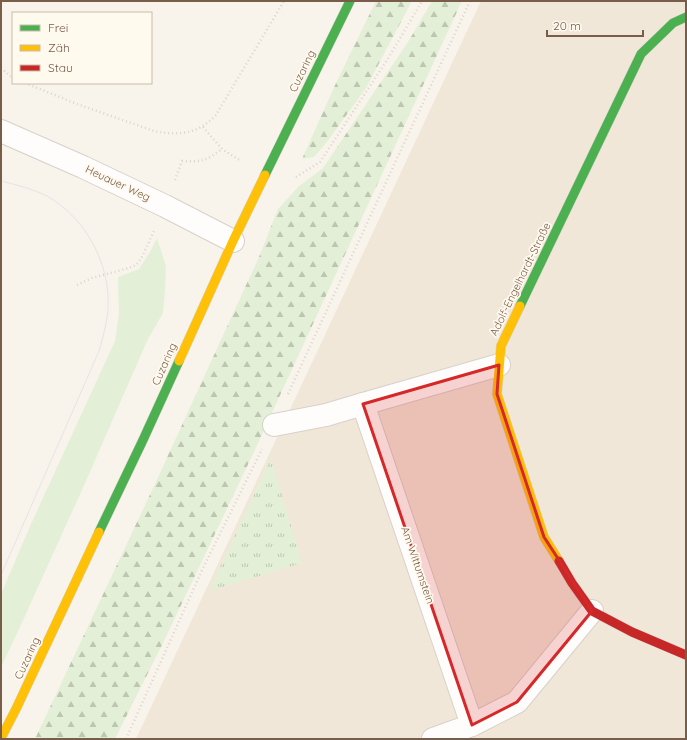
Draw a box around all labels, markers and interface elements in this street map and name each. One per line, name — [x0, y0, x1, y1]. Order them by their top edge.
legend — [12, 12, 152, 84]
scale bar — [547, 12, 643, 38]
text: 20 m — [553, 18, 581, 33]
text: Frei — [48, 20, 68, 35]
text: Zäh — [48, 40, 70, 55]
street label: Cuzaring — [286, 48, 318, 94]
text: Stau — [48, 60, 73, 75]
street label: Heuauer Weg — [83, 162, 153, 204]
street label: Adolf-Engelhardt-Straße — [486, 220, 554, 338]
street label: Cuzaring — [148, 341, 180, 387]
street label: Am Wittumstein — [398, 525, 438, 605]
street label: Cuzaring — [11, 635, 43, 681]

